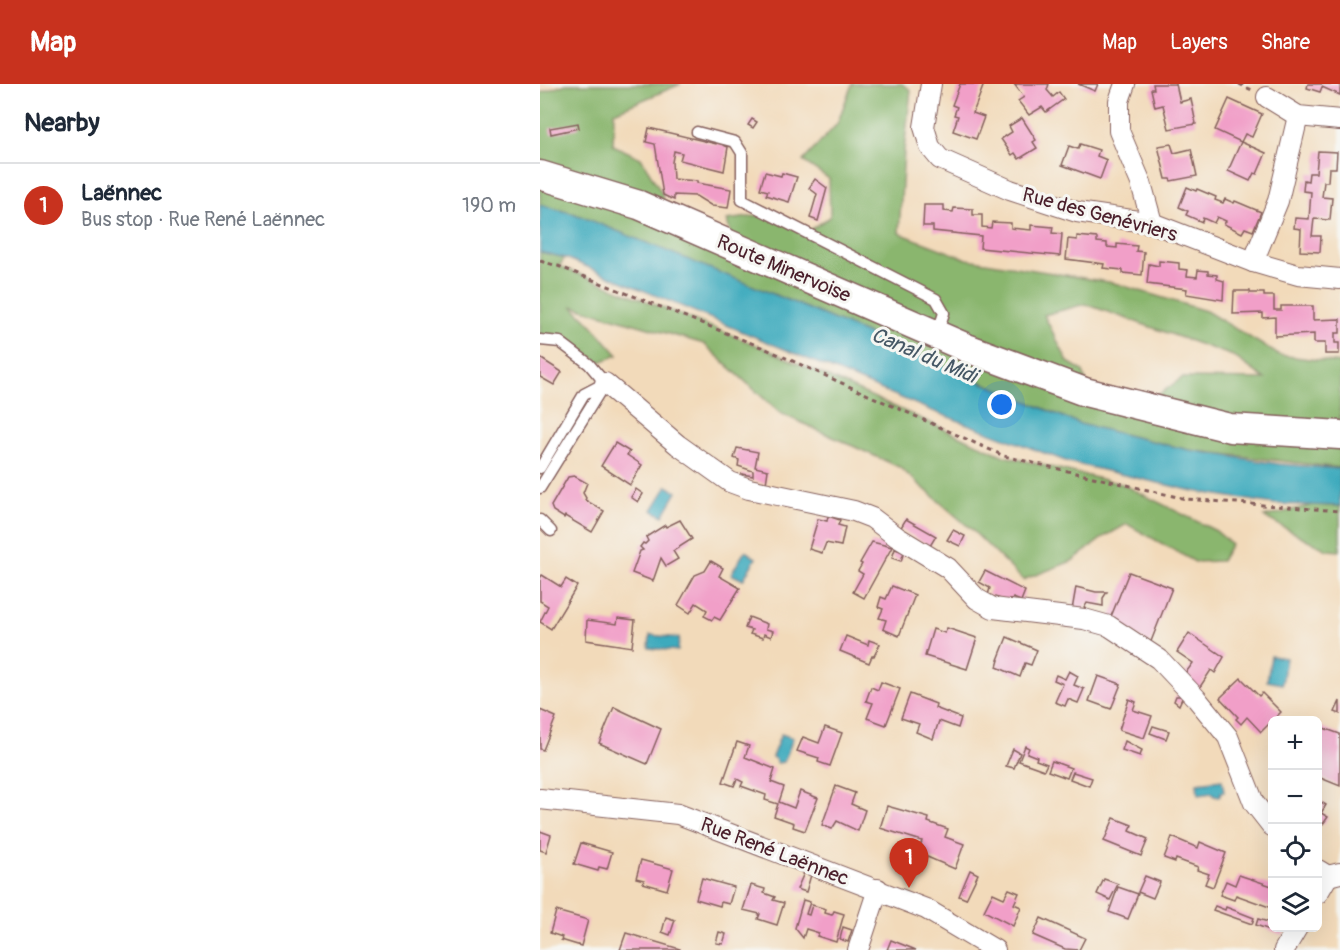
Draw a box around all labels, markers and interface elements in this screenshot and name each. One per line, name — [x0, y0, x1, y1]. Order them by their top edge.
text: Map — [30, 25, 76, 60]
text: Map — [1102, 29, 1137, 56]
text: Layers — [1170, 29, 1228, 56]
text: Share — [1261, 29, 1310, 56]
text: Nearby — [24, 107, 100, 139]
text: Laënnec — [81, 179, 162, 207]
street label: Rue des Genévriers — [1020, 182, 1180, 247]
text: 1 — [40, 193, 47, 218]
text: 190 m — [462, 193, 516, 218]
text: Bus stop · Rue René Laënnec — [81, 207, 325, 232]
street label: Route Minervoise — [713, 229, 855, 308]
water label: Canal du Midi — [867, 321, 983, 391]
your location — [987, 390, 1016, 419]
map controls — [1268, 716, 1322, 932]
button: + — [1268, 716, 1322, 770]
button: − — [1268, 770, 1322, 824]
street label: Rue René Laënnec — [697, 812, 853, 891]
button: locate — [1268, 824, 1322, 878]
pin: 1 — [890, 838, 928, 888]
button: layers — [1268, 878, 1322, 932]

